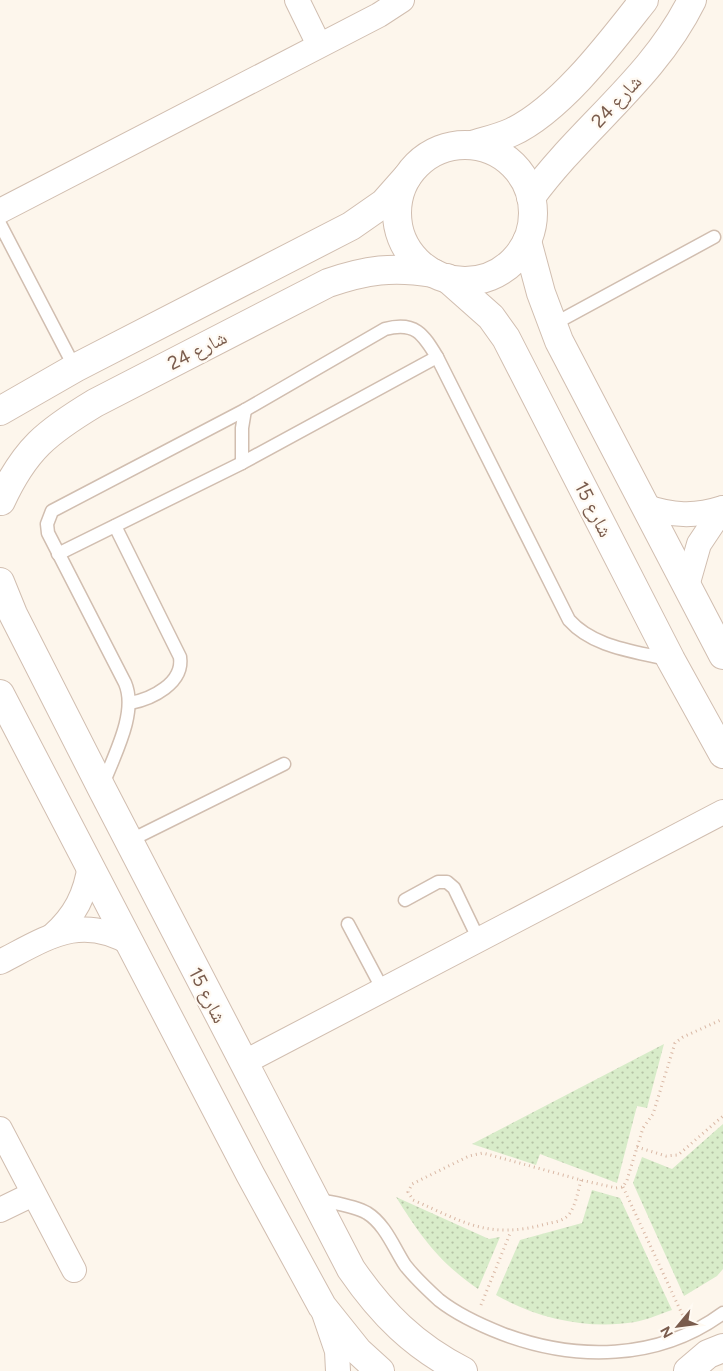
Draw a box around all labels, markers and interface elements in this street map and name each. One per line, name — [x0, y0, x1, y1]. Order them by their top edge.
street label: شارع 24 — [586, 70, 646, 132]
street label: شارع 24 — [164, 326, 231, 375]
street label: شارع 15 — [570, 477, 617, 541]
street label: شارع 15 — [184, 963, 231, 1027]
north arrow — [653, 1301, 703, 1351]
text: N — [657, 1323, 677, 1341]

